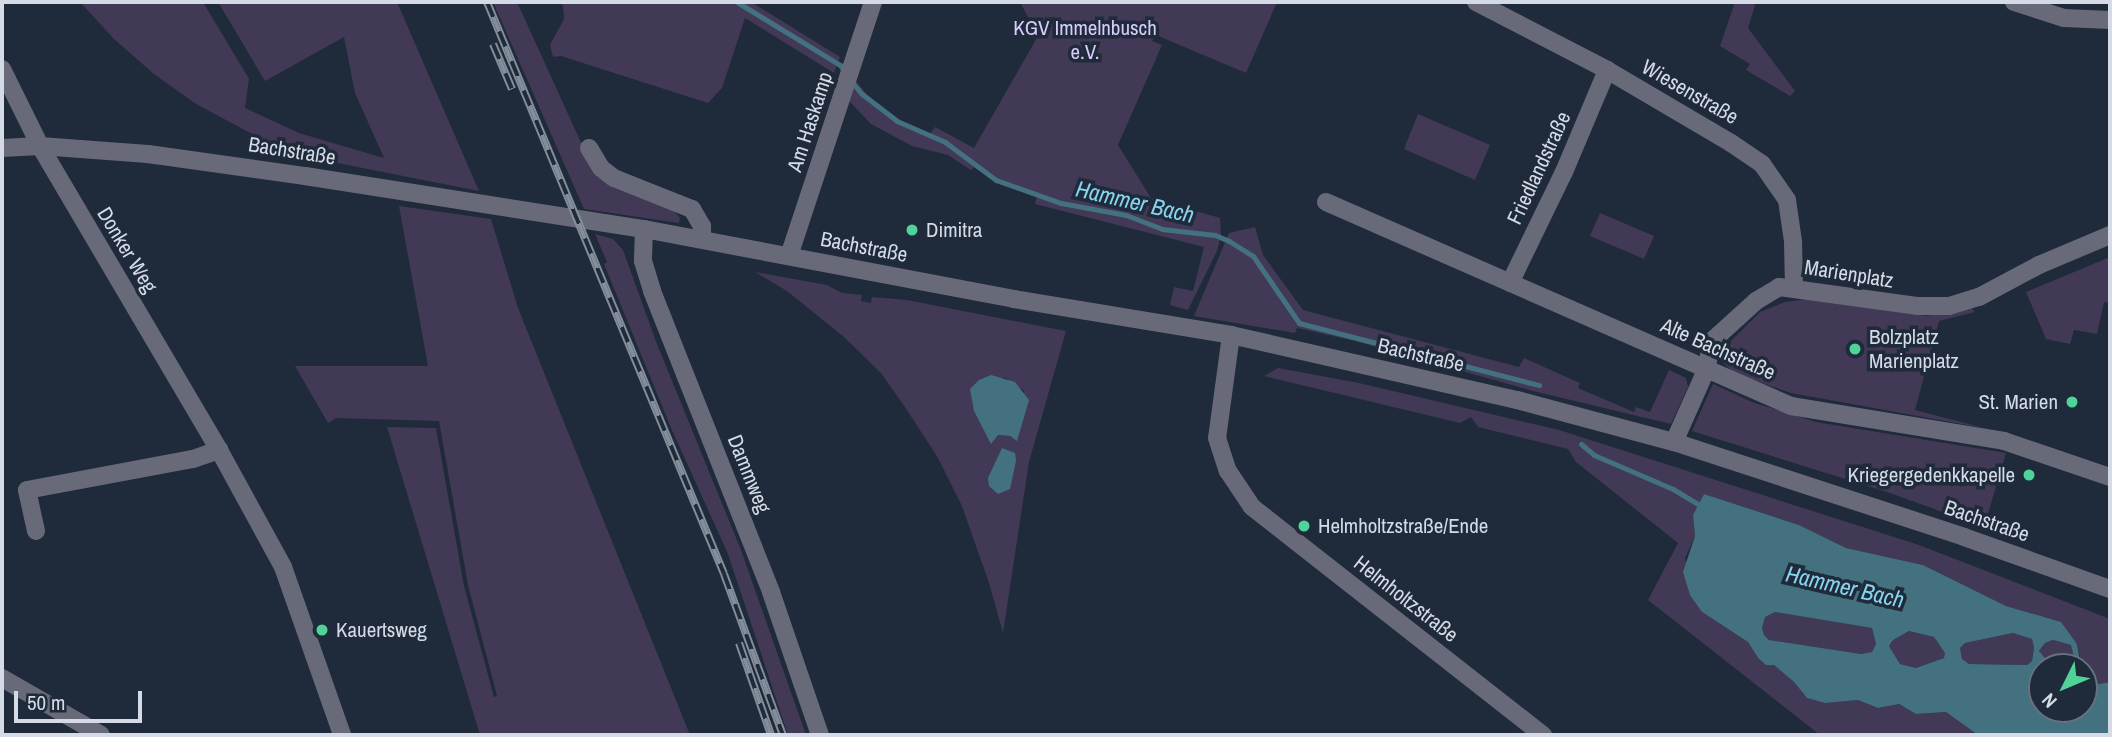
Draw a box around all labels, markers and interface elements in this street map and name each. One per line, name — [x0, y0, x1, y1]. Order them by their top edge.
park label: KGV Immelnbusch e.V. — [1013, 15, 1157, 65]
street label: Wiesenstraße — [1637, 54, 1743, 130]
street label: Am Haskamp — [782, 69, 838, 175]
street label: Friedlandstraße — [1502, 108, 1576, 228]
street label: Bachstraße — [247, 132, 337, 170]
water label: Hammer Bach — [1073, 175, 1197, 229]
street label: Donker Weg — [92, 203, 162, 297]
place label: Dimitra — [926, 217, 982, 243]
marker: Dimitra — [904, 222, 920, 238]
street label: Bachstraße — [818, 226, 910, 268]
street label: Marienplatz — [1803, 255, 1895, 293]
street label: Alte Bachstraße — [1657, 313, 1779, 385]
place label: Bolzplatz Marienplatz — [1869, 324, 1959, 374]
street label: Bachstraße — [1375, 333, 1467, 377]
marker: Bolzplatz Marienplatz — [1847, 341, 1863, 357]
place label: St. Marien — [1979, 389, 2058, 415]
marker: St. Marien — [2064, 394, 2080, 410]
street label: Dammweg — [722, 431, 776, 517]
place label: Kriegergedenkkapelle — [1847, 462, 2015, 488]
marker: Kriegergedenkkapelle — [2021, 467, 2037, 483]
street label: Bachstraße — [1941, 495, 2033, 547]
place label: Helmholtzstraße/Ende — [1318, 513, 1488, 539]
marker: Helmholtzstraße/Ende — [1296, 518, 1312, 534]
street label: Helmholtzstraße — [1349, 550, 1463, 648]
water label: Hammer Bach — [1783, 560, 1907, 614]
place label: Kauertsweg — [336, 617, 427, 643]
marker: Kauertsweg — [314, 622, 330, 638]
north arrow — [2028, 653, 2098, 723]
scale bar — [18, 678, 145, 722]
text: 50 m — [27, 688, 65, 717]
text: N — [2036, 688, 2062, 714]

